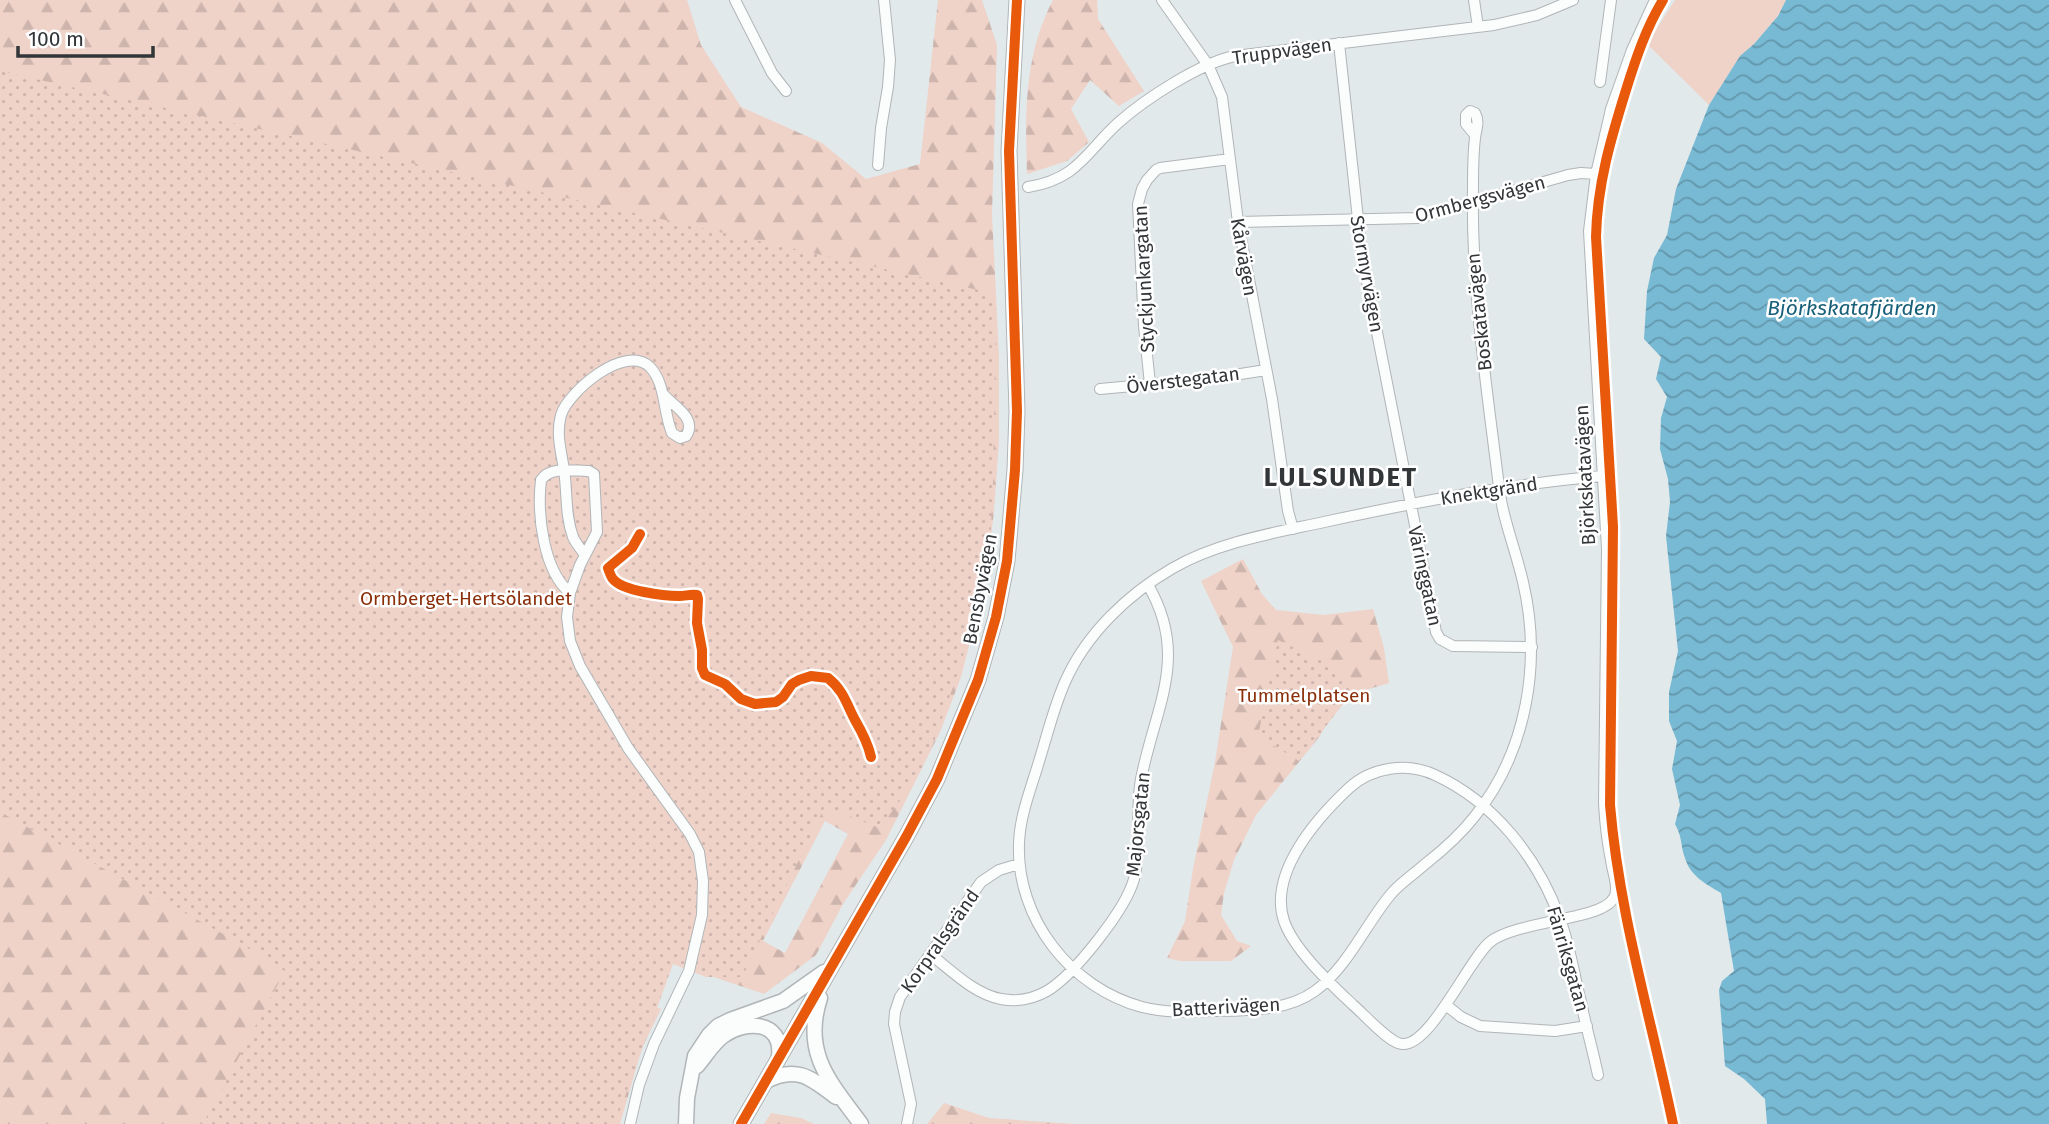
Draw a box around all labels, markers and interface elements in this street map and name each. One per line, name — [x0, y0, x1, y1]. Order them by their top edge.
scale bar — [18, 14, 152, 58]
text: 100 m — [28, 26, 84, 52]
street label: Truppvägen — [1231, 33, 1333, 69]
street label: Ormbergsvägen — [1412, 171, 1548, 227]
street label: Styckjunkargatan — [1129, 205, 1159, 353]
street label: Stormyrvägen — [1345, 214, 1389, 334]
street label: Kårvägen — [1226, 216, 1262, 298]
street label: Boskatavägen — [1461, 252, 1497, 372]
water label: Björkskatafjärden — [1767, 295, 1937, 321]
street label: Överstegatan — [1125, 362, 1241, 398]
street label: Björkskatavägen — [1570, 404, 1600, 546]
district label: LULSUNDET — [1264, 462, 1418, 493]
street label: Knektgränd — [1439, 472, 1539, 510]
street label: Väringgatan — [1403, 524, 1447, 628]
street label: Bensbyvägen — [958, 531, 1002, 647]
park label: Ormberget-Hertsölandet — [360, 587, 572, 610]
park label: Tummelplatsen — [1238, 684, 1370, 707]
street label: Majorsgatan — [1121, 770, 1155, 878]
street label: Korpralsgränd — [896, 885, 984, 997]
street label: Fänriksgatan — [1542, 903, 1594, 1015]
street label: Batterivägen — [1171, 993, 1281, 1021]

